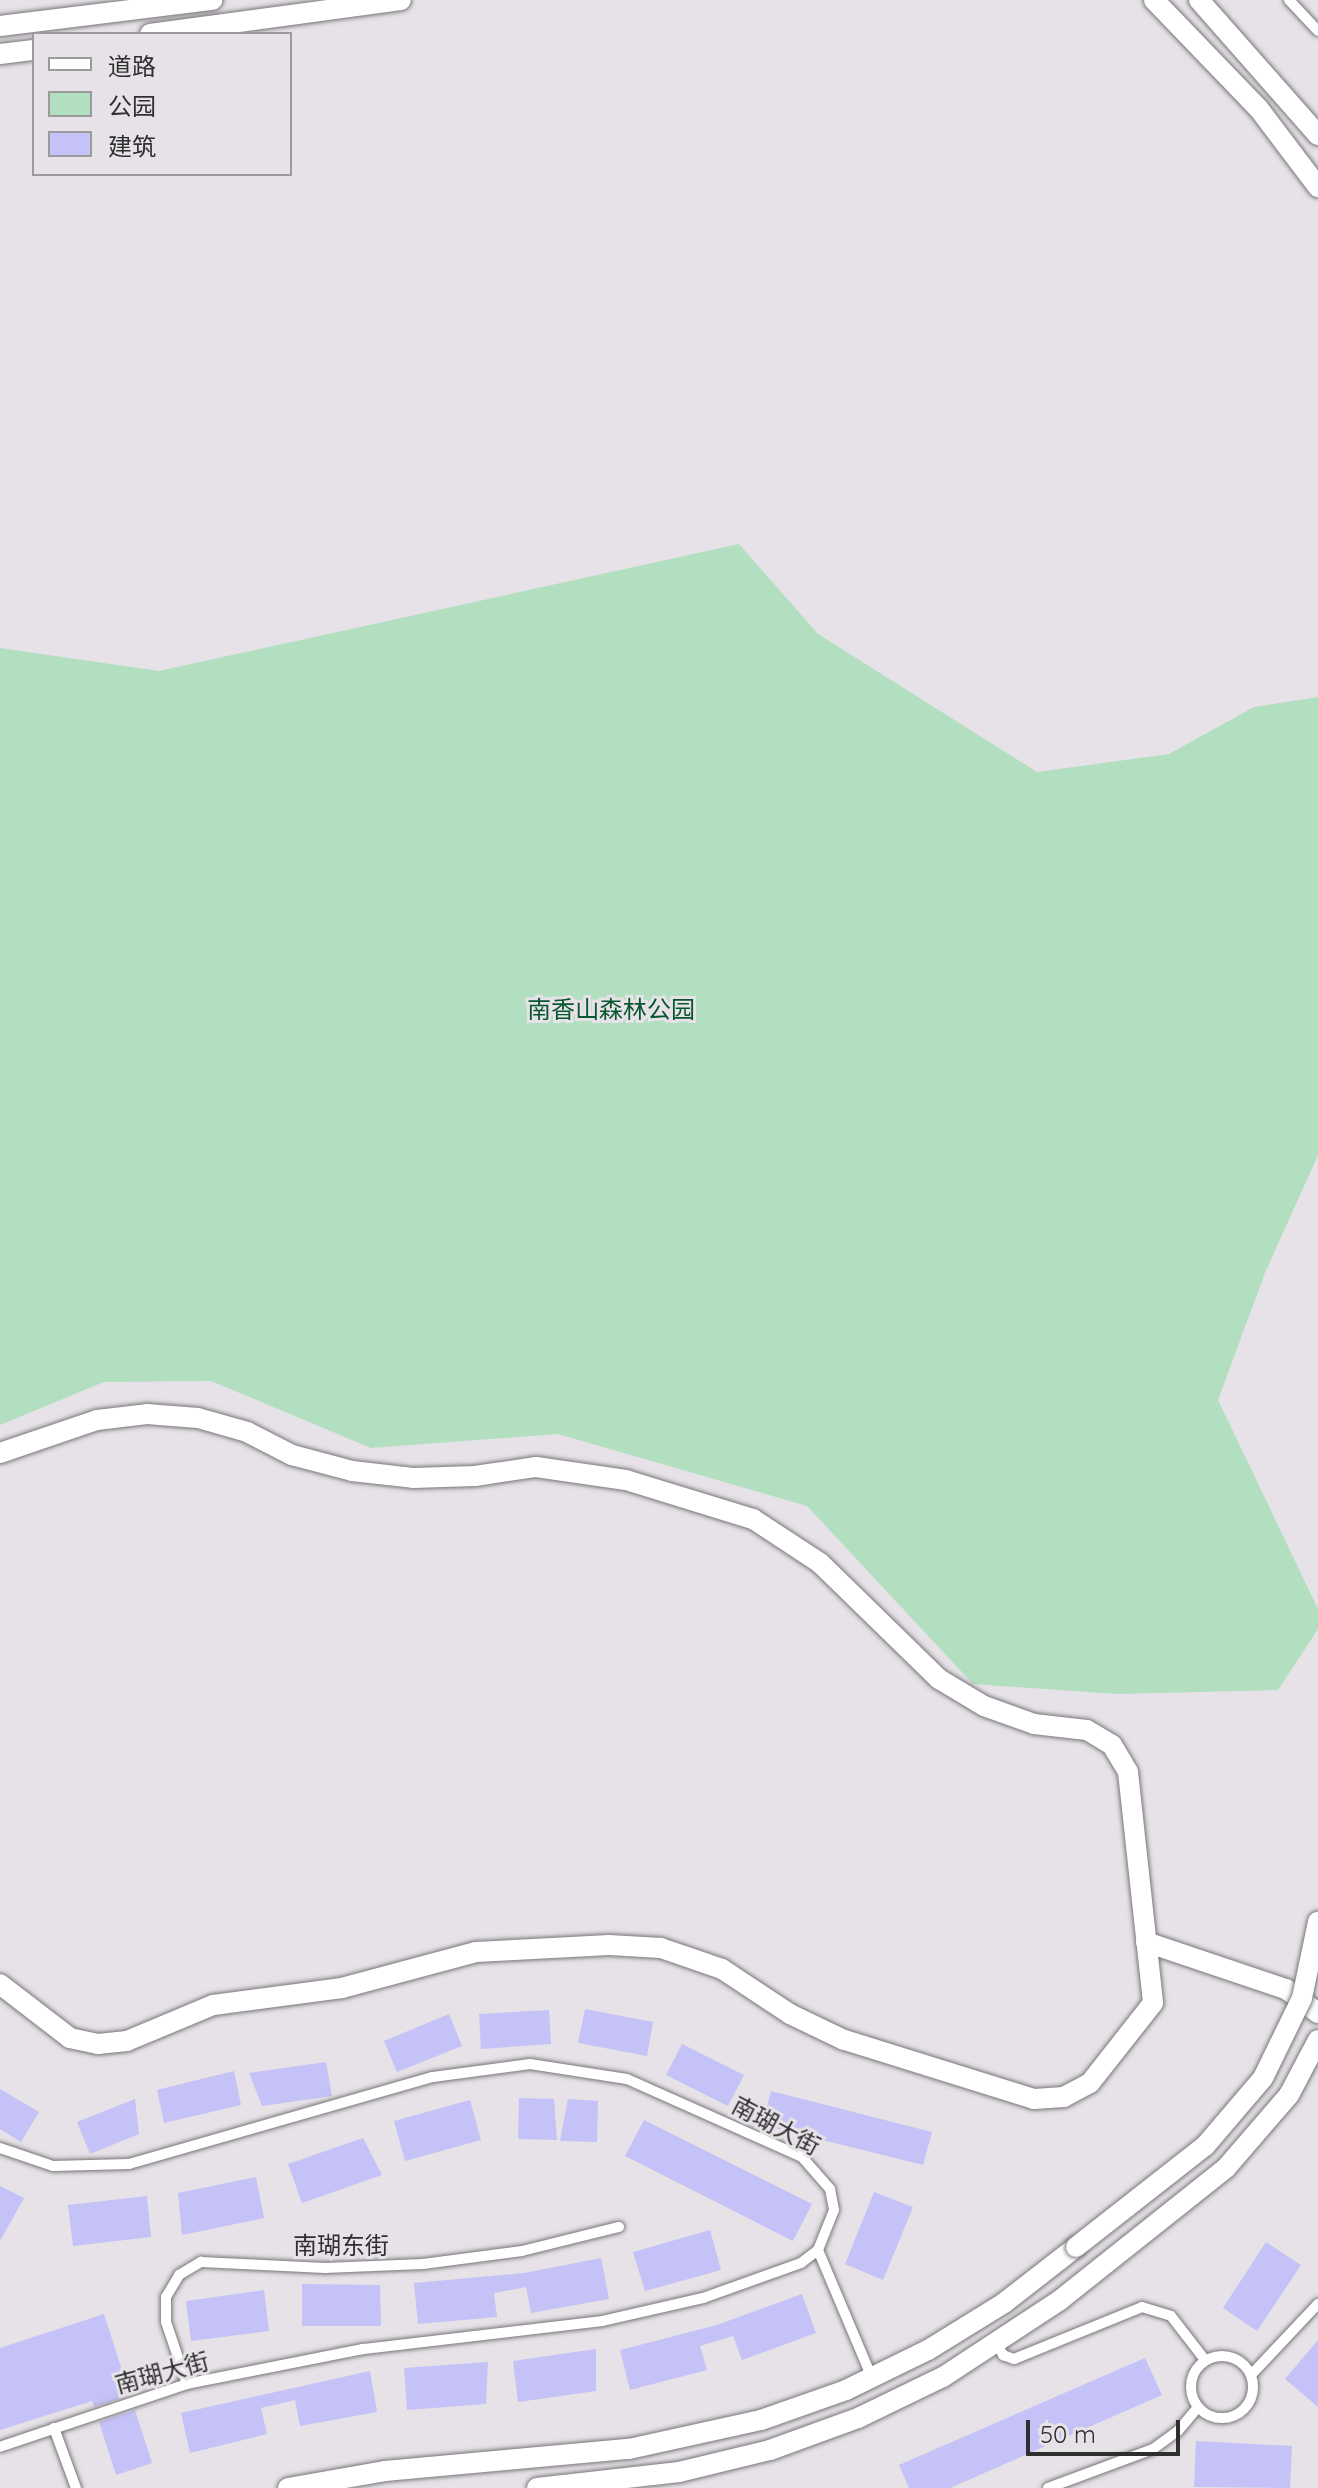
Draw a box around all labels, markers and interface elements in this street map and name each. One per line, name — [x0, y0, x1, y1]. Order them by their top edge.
legend — [32, 32, 292, 176]
text: 道路 — [108, 51, 156, 81]
text: 公园 — [108, 91, 156, 121]
text: 建筑 — [108, 131, 156, 161]
park label: 南香山森林公园 — [527, 996, 695, 1024]
street label: 南瑚大街 — [727, 2091, 825, 2161]
street label: 南瑚东街 — [293, 2232, 389, 2260]
street label: 南瑚大街 — [112, 2347, 212, 2399]
scale bar — [1030, 2404, 1184, 2454]
text: 50 m — [1040, 2419, 1096, 2449]

